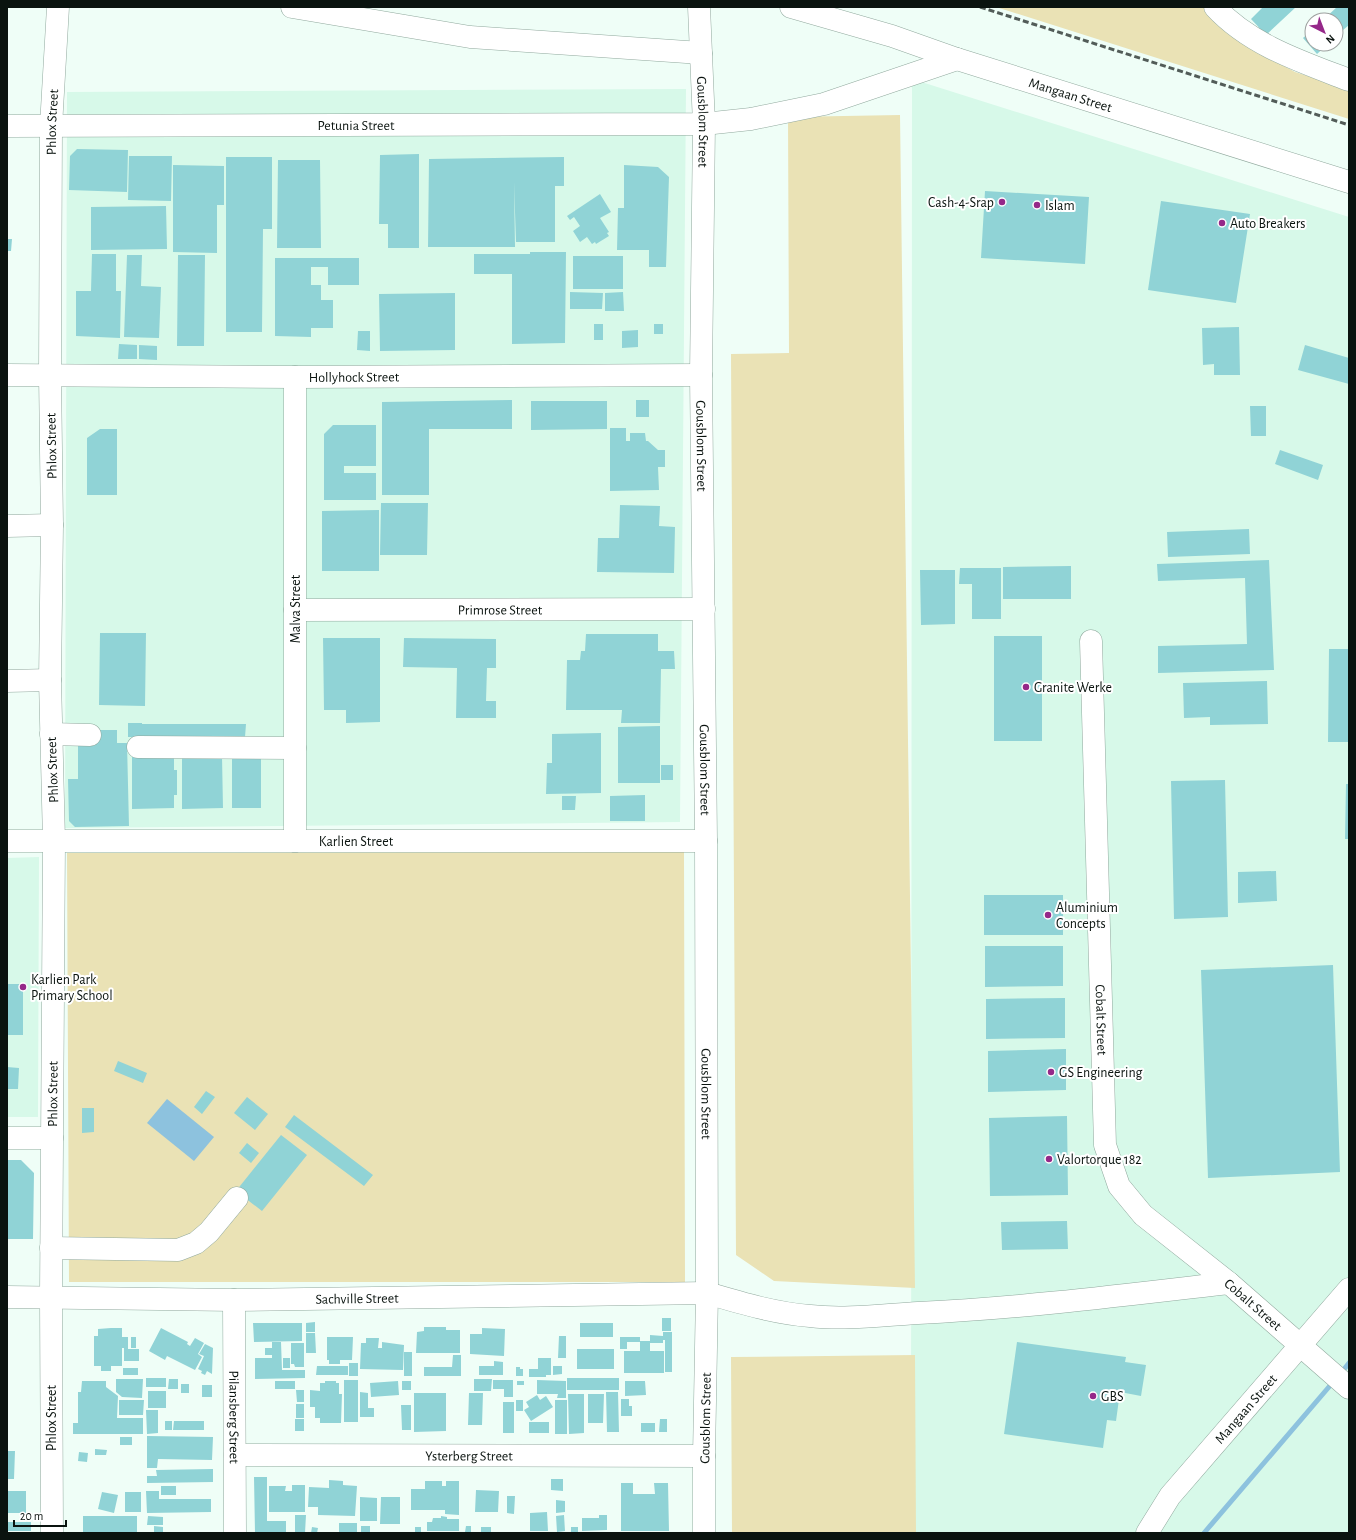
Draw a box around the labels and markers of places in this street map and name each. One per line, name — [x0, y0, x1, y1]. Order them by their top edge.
place label: Cash-4-Srap — [928, 196, 994, 210]
marker: Cash-4-Srap — [997, 197, 1007, 207]
place label: Islam — [1045, 199, 1075, 213]
marker: Islam — [1032, 200, 1042, 210]
place label: Auto Breakers — [1230, 217, 1306, 231]
marker: Auto Breakers — [1217, 218, 1227, 228]
place label: Granite Werke — [1034, 681, 1112, 695]
marker: Granite Werke — [1021, 682, 1031, 692]
place label: Aluminium Concepts — [1056, 901, 1118, 931]
marker: Aluminium Concepts — [1043, 910, 1053, 920]
place label: Karlien Park Primary School — [31, 973, 113, 1003]
marker: Karlien Park Primary School — [18, 982, 28, 992]
place label: GS Engineering — [1059, 1066, 1143, 1080]
marker: GS Engineering — [1046, 1067, 1056, 1077]
place label: Valortorque 182 — [1057, 1153, 1142, 1167]
marker: Valortorque 182 — [1044, 1154, 1054, 1164]
place label: GBS — [1101, 1390, 1124, 1404]
marker: GBS — [1088, 1391, 1098, 1401]

